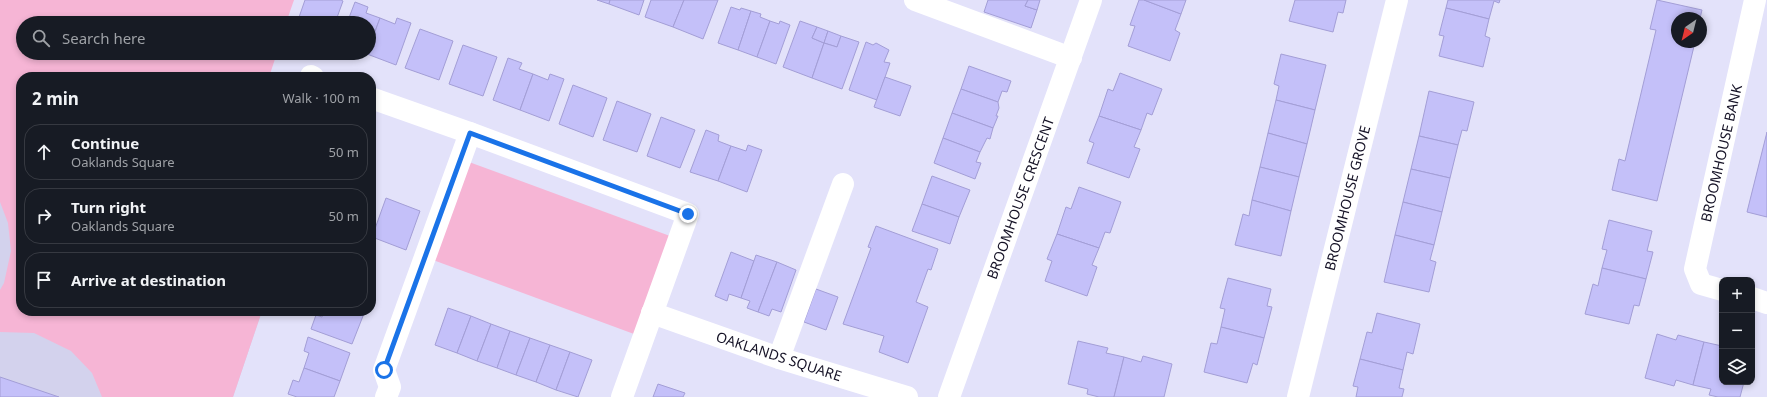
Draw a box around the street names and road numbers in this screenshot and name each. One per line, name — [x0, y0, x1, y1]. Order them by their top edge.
street label: BROOMHOUSE BANK — [1696, 82, 1746, 224]
street label: BROOMHOUSE CRESCENT — [982, 114, 1058, 282]
street label: BROOMHOUSE GROVE — [1320, 123, 1374, 273]
street label: OAKLANDS SQUARE — [714, 327, 844, 385]

